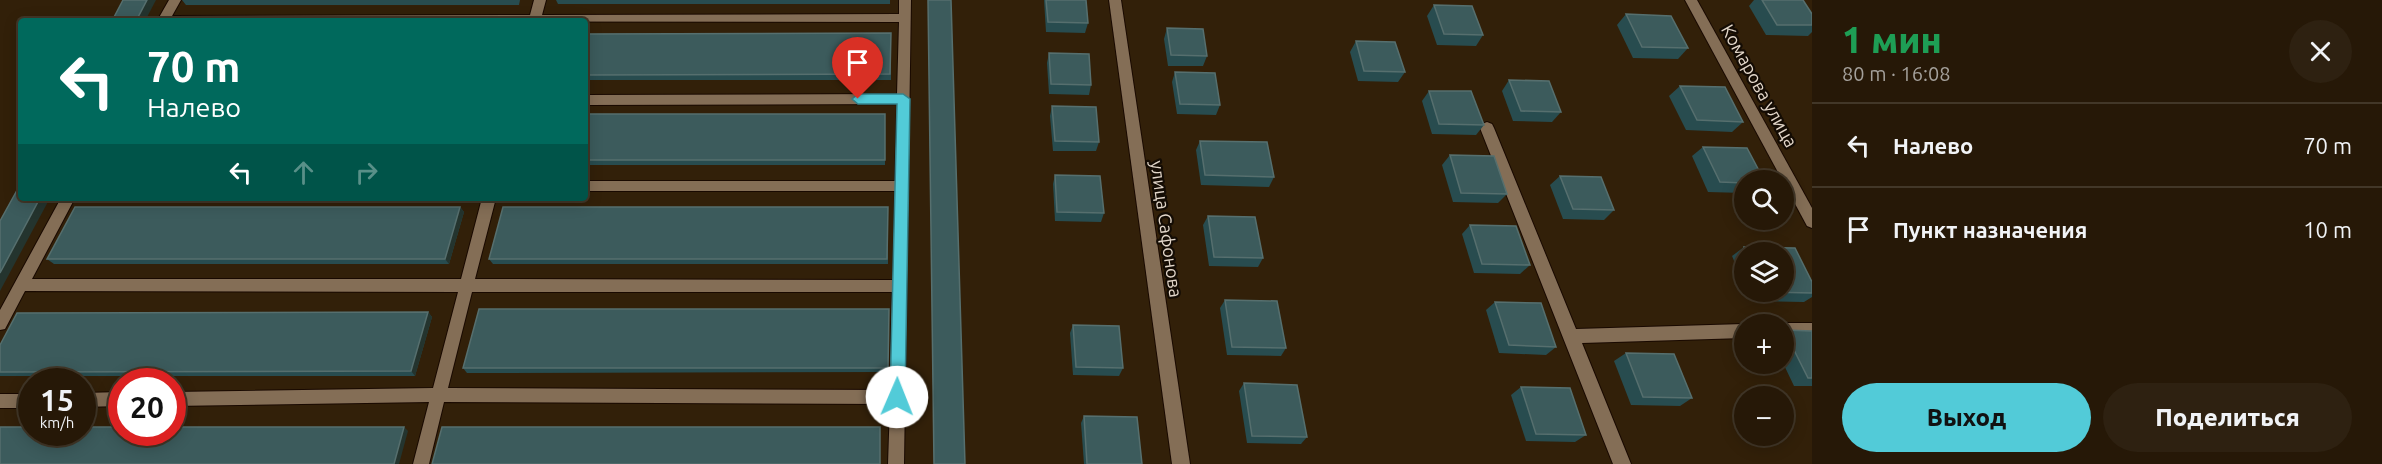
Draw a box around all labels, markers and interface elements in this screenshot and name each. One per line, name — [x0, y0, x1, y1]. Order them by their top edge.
text: 1 мин — [1842, 19, 1942, 60]
button: close — [2289, 20, 2352, 83]
street label: Комарова улица — [1718, 21, 1802, 150]
pin — [832, 37, 883, 99]
icon: left — [48, 42, 126, 120]
text: 70 m — [147, 43, 241, 90]
icon: arrive — [841, 46, 874, 79]
text: 80 m · 16:08 — [1842, 62, 1951, 85]
text: Налево — [147, 92, 241, 122]
icon: left — [1842, 129, 1875, 162]
text: Налево — [1893, 133, 1973, 158]
text: 70 m — [2303, 133, 2352, 158]
icon: left — [224, 156, 257, 189]
icon: ahead — [287, 156, 320, 189]
icon: right — [350, 156, 383, 189]
street label: улица Сафонова — [1147, 159, 1187, 299]
map controls — [1734, 170, 1794, 446]
button: search — [1734, 170, 1794, 230]
icon: arrive — [1842, 213, 1875, 246]
text: Пункт назначения — [1893, 217, 2087, 242]
text: 10 m — [2303, 217, 2352, 242]
button: layers — [1734, 242, 1794, 302]
button: + — [1734, 314, 1794, 374]
position arrow — [865, 365, 929, 429]
speed limit sign: 20 — [108, 368, 186, 446]
text: 15 — [40, 383, 74, 417]
button: Выход — [1842, 383, 2091, 452]
button: Поделиться — [2103, 383, 2352, 452]
button: − — [1734, 386, 1794, 446]
text: km/h — [40, 414, 74, 431]

